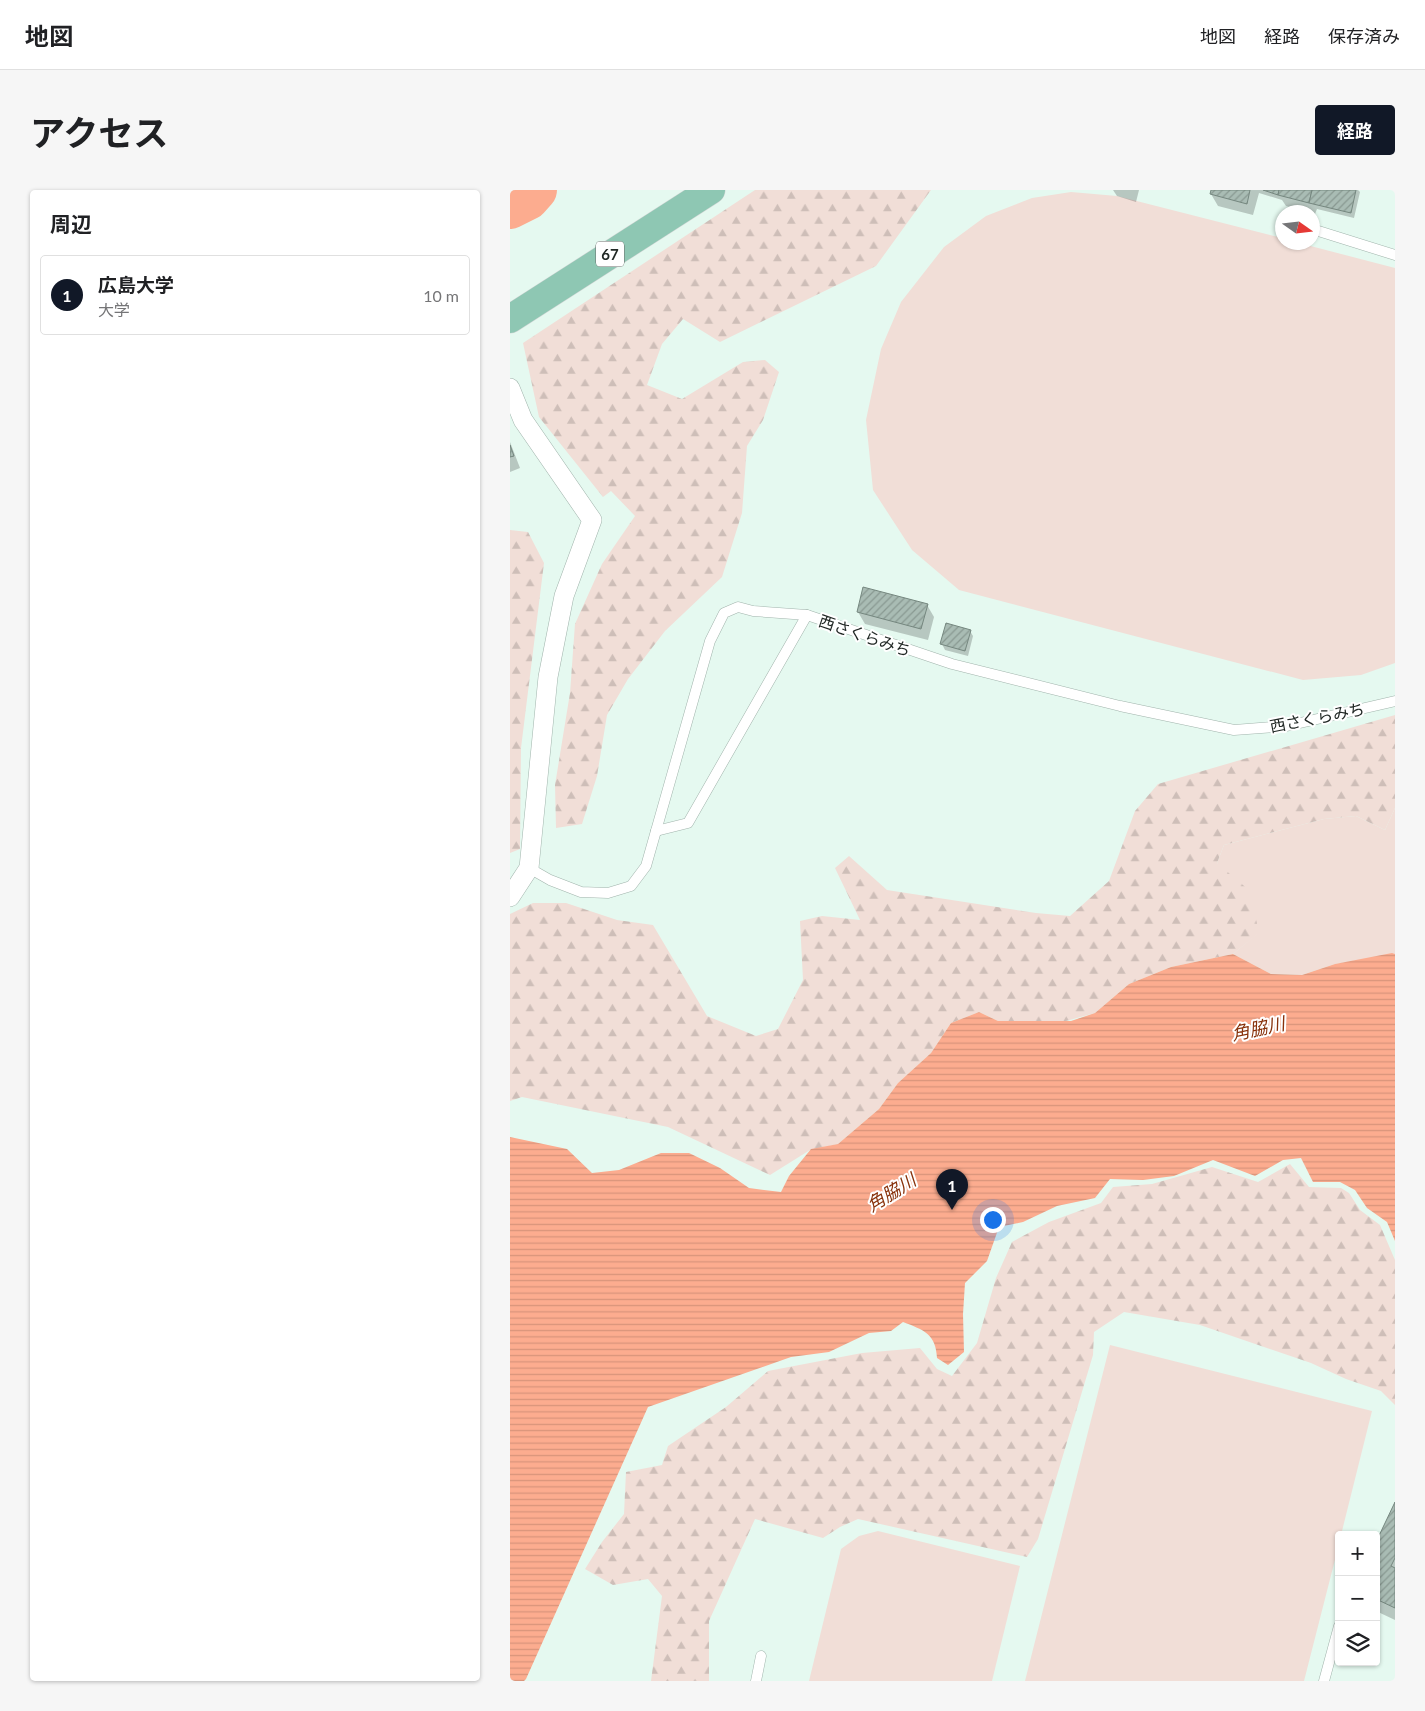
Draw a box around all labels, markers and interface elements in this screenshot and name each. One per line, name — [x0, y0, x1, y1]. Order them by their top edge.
text: 地図 — [25, 21, 73, 50]
text: 地図 — [1200, 25, 1236, 47]
text: 経路 — [1264, 25, 1300, 47]
text: 保存済み — [1328, 25, 1400, 47]
button: 経路 — [1315, 105, 1395, 155]
text: アクセス — [30, 111, 168, 153]
north arrow — [1275, 205, 1320, 250]
text: 周辺 — [50, 211, 92, 236]
road number: 67 — [596, 242, 624, 266]
text: 広島大学 — [98, 273, 174, 296]
text: 1 — [62, 286, 72, 305]
text: 10 m — [423, 286, 459, 305]
text: 大学 — [98, 300, 130, 319]
street label: 西さくらみち — [817, 610, 913, 660]
street label: 西さくらみち — [1268, 699, 1366, 735]
water label: 角脇川 — [1229, 1011, 1289, 1044]
water label: 角脇川 — [862, 1167, 921, 1216]
pin: 1 — [936, 1169, 968, 1210]
your location — [980, 1207, 1006, 1233]
map controls — [1335, 1531, 1380, 1666]
button: + — [1335, 1531, 1380, 1576]
button: − — [1335, 1576, 1380, 1621]
button: layers — [1335, 1621, 1380, 1666]

